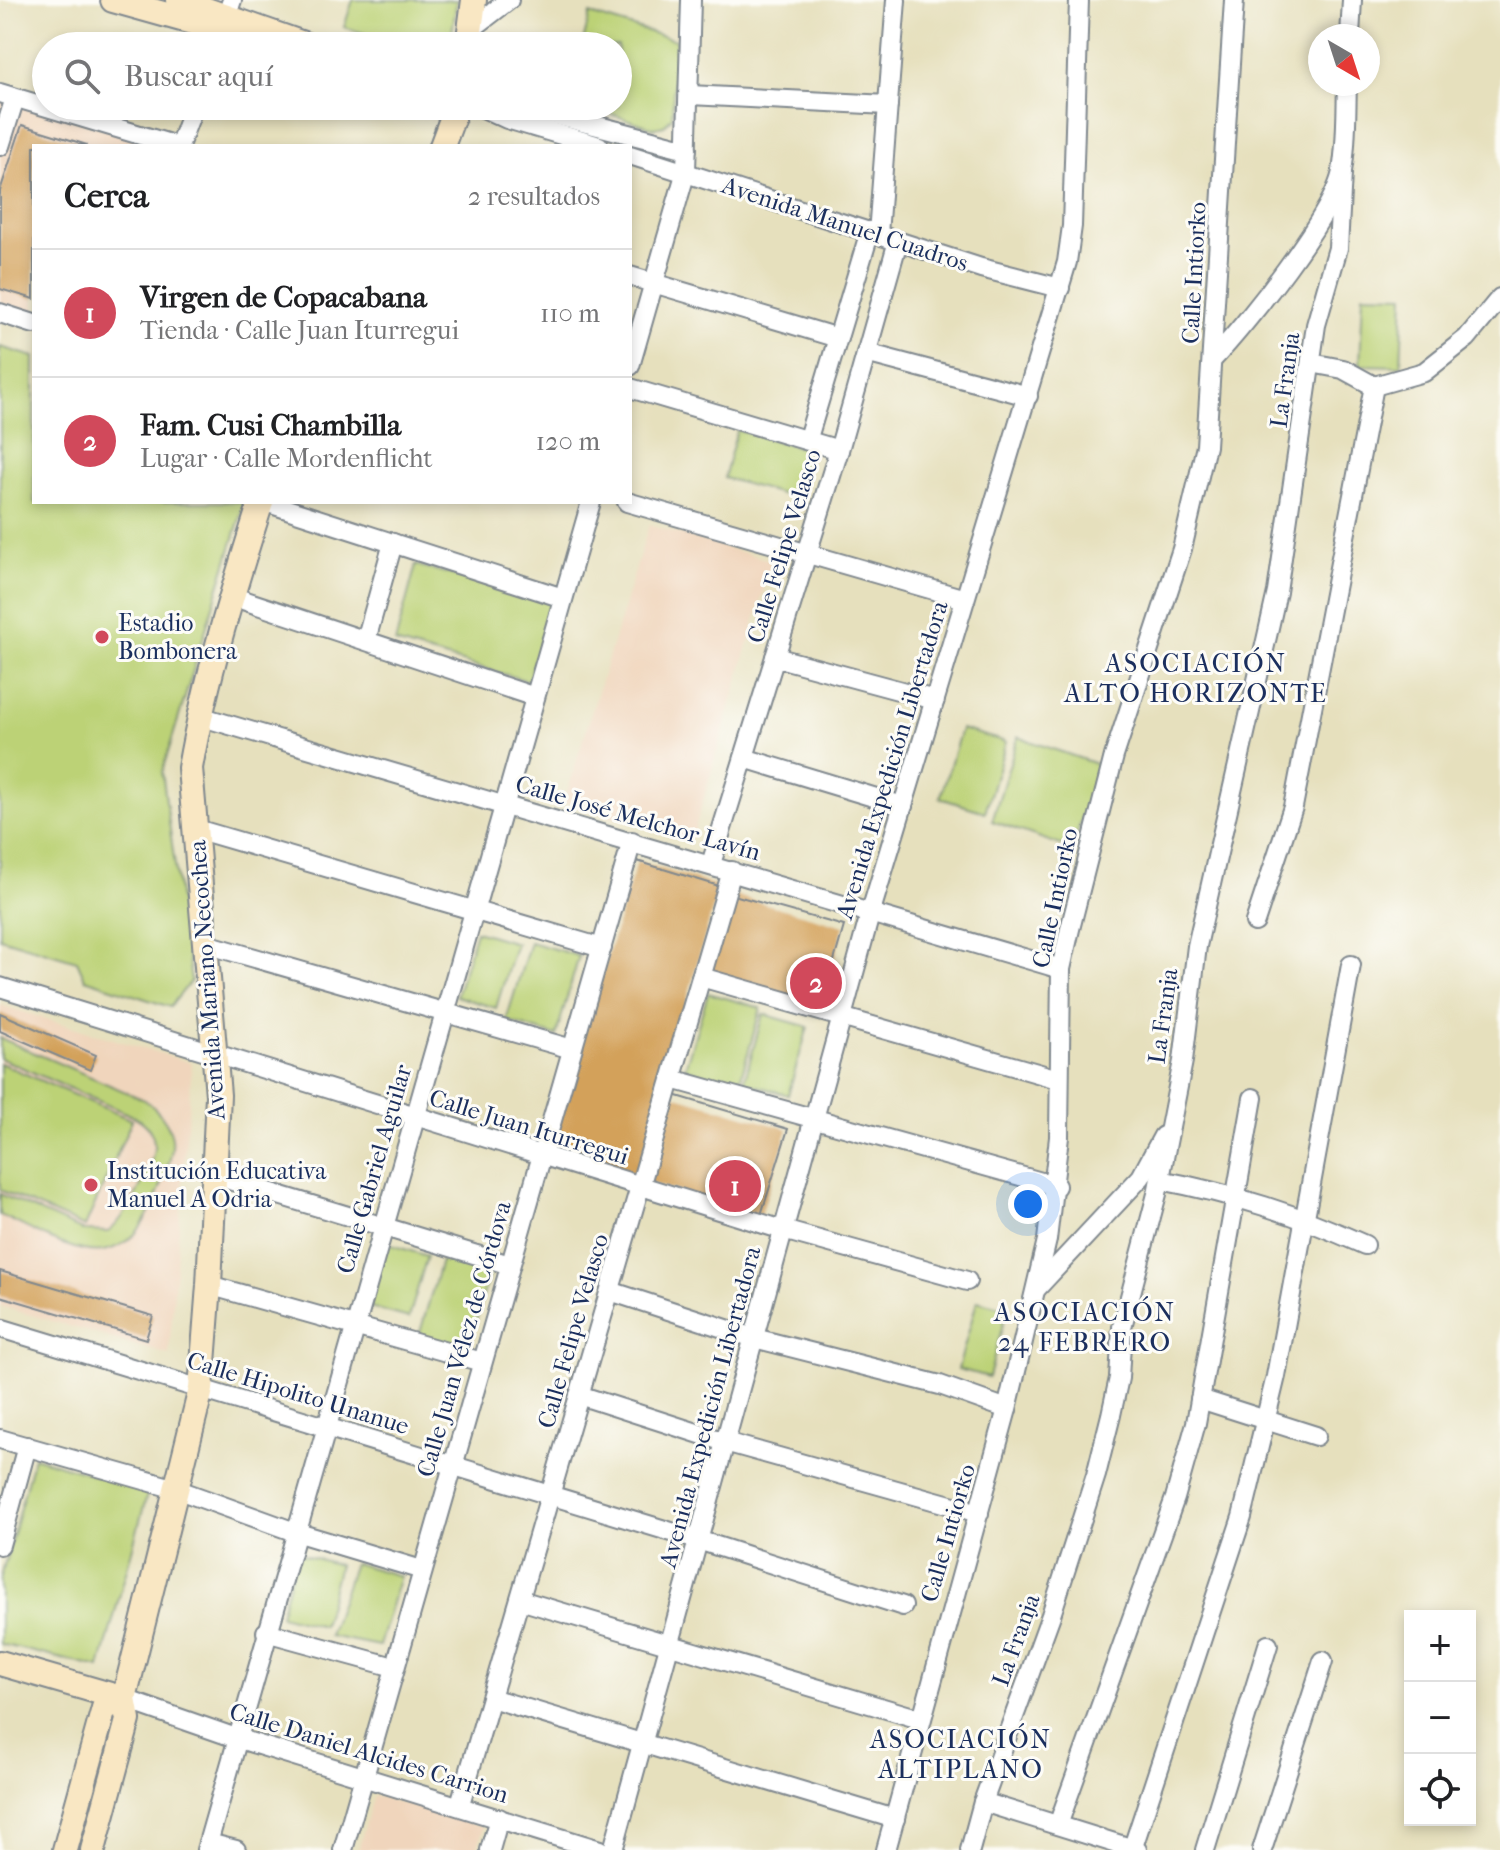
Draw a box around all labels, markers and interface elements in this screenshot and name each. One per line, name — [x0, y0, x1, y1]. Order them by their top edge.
north arrow — [1308, 24, 1380, 96]
search box — [32, 32, 632, 120]
icon: search — [60, 54, 104, 98]
text: Buscar aquí — [124, 59, 273, 94]
street label: Avenida Manuel Cuadros — [717, 171, 972, 277]
text: Cerca — [64, 176, 149, 216]
text: 2 resultados — [468, 181, 600, 212]
street label: Calle Intiorko — [1176, 201, 1212, 345]
text: Virgen de Copacabana — [140, 280, 427, 315]
text: 1 — [85, 298, 95, 329]
text: 110 m — [540, 298, 600, 329]
text: Tienda · Calle Juan Iturregui — [140, 315, 459, 346]
street label: La Franja — [1264, 330, 1306, 430]
text: Fam. Cusi Chambilla — [140, 408, 401, 443]
text: 2 — [83, 426, 97, 457]
text: 120 m — [536, 426, 600, 457]
text: Lugar · Calle Mordenflicht — [140, 443, 433, 474]
street label: Calle Felipe Velasco — [741, 446, 827, 646]
street label: Avenida Expedición Libertadora — [830, 597, 954, 924]
place label: Estadio Bombonera — [118, 609, 238, 665]
marker: Estadio Bombonera — [93, 628, 111, 646]
district label: ASOCIACIÓN ALTO HORIZONTE — [1063, 647, 1328, 709]
street label: Calle José Melchor Lavín — [512, 770, 764, 866]
street label: Calle Intiorko — [1027, 826, 1083, 970]
street label: Avenida Mariano Necochea — [183, 838, 231, 1122]
pin: 2 — [790, 953, 842, 1013]
street label: La Franja — [1142, 966, 1184, 1066]
street label: Calle Gabriel Aguilar — [331, 1061, 417, 1277]
street label: Calle Juan Iturregui — [426, 1083, 632, 1171]
pin: 1 — [709, 1156, 761, 1216]
place label: Institución Educativa Manuel A Odria — [107, 1157, 327, 1213]
marker: Institución Educativa Manuel A Odria — [82, 1176, 100, 1194]
your location — [1008, 1184, 1048, 1224]
street label: Calle Juan Vélez de Córdova — [411, 1197, 517, 1480]
street label: Calle Felipe Velasco — [532, 1230, 614, 1432]
street label: Avenida Expedición Libertadora — [653, 1242, 767, 1572]
district label: ASOCIACIÓN 24 FEBRERO — [993, 1296, 1176, 1358]
street label: Calle Hipolito Unanue — [184, 1346, 412, 1440]
street label: Calle Intiorko — [915, 1461, 981, 1605]
street label: La Franja — [986, 1589, 1046, 1690]
map controls — [1404, 1610, 1476, 1826]
button: + — [1404, 1610, 1476, 1682]
button: − — [1404, 1682, 1476, 1754]
street label: Calle Daniel Alcides Carrion — [226, 1697, 512, 1809]
district label: ASOCIACIÓN ALTIPLANO — [869, 1723, 1052, 1785]
button: locate — [1404, 1754, 1476, 1826]

